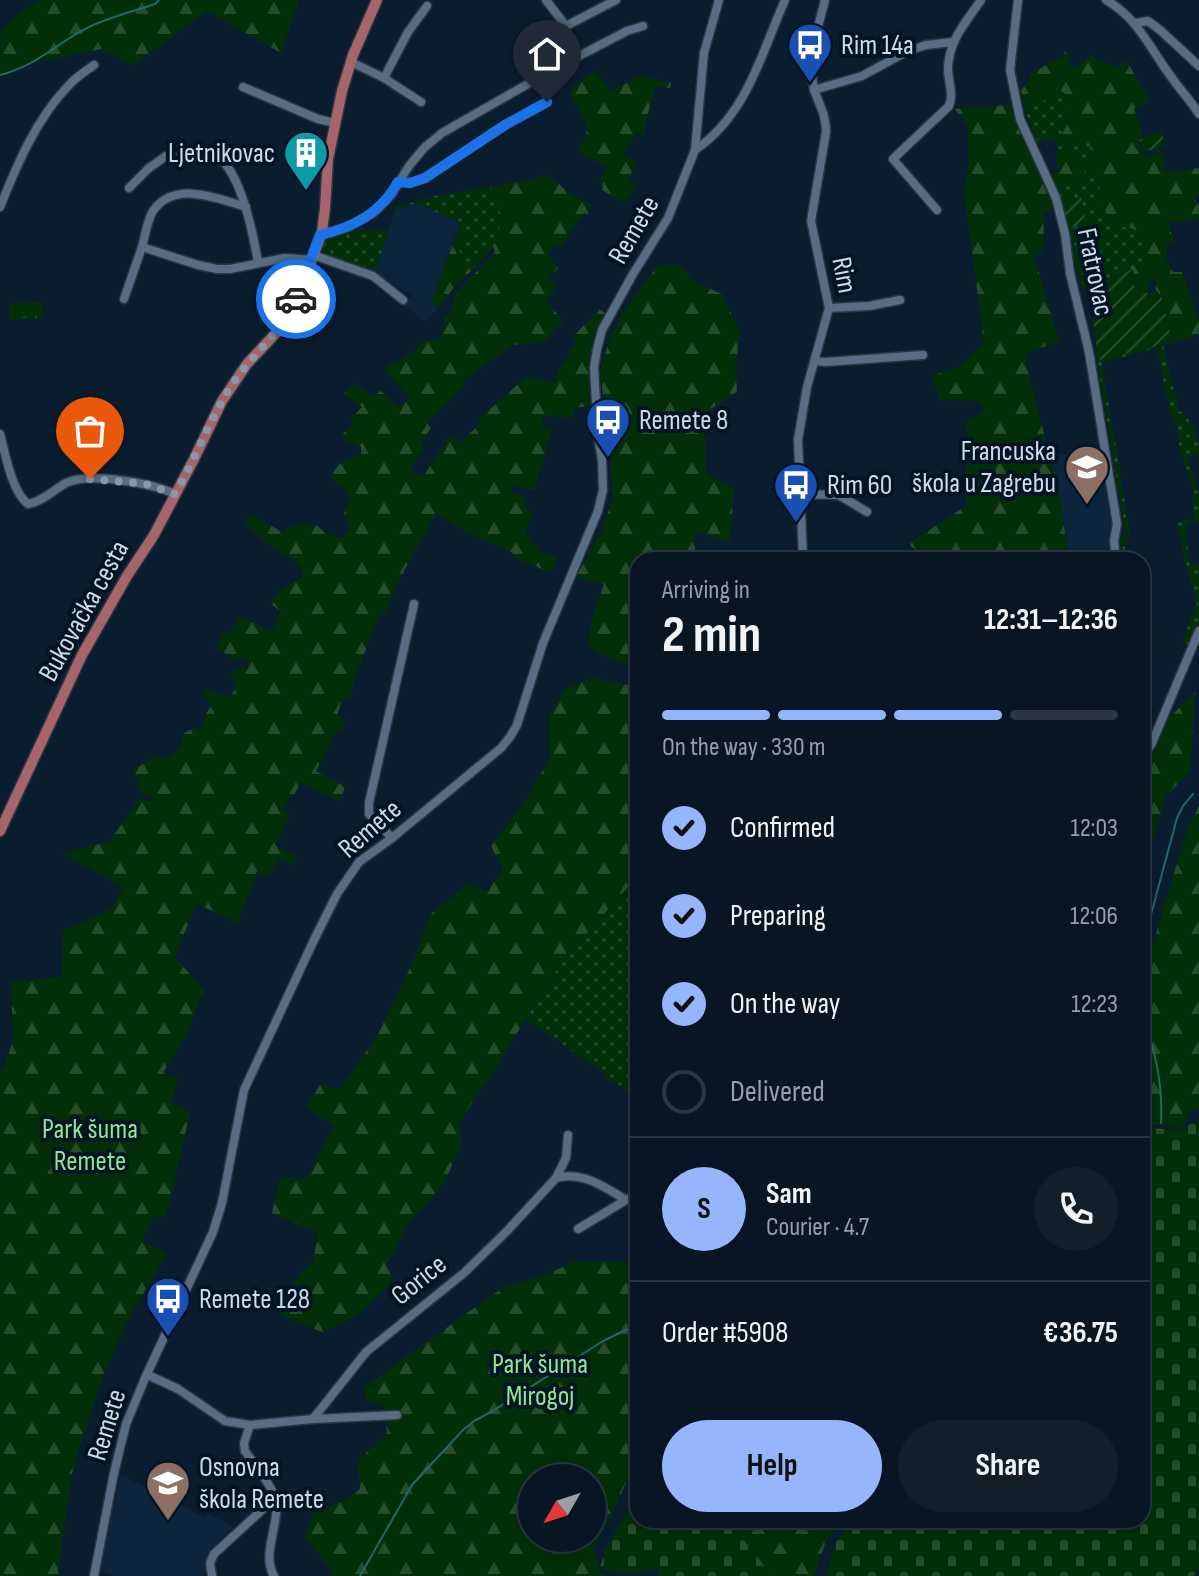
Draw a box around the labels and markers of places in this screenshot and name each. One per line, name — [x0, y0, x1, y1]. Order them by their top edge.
pin — [513, 20, 581, 102]
bus stop icon: Rim 14a — [786, 21, 834, 84]
place label: Rim 14a — [841, 29, 914, 62]
building icon: Ljetnikovac — [282, 129, 330, 192]
place label: Ljetnikovac — [168, 137, 275, 170]
bus stop icon: Remete 8 — [584, 396, 632, 459]
pin — [56, 397, 124, 479]
place label: Remete 8 — [639, 404, 728, 437]
place label: Francuska škola u Zagrebu — [912, 435, 1056, 500]
school or university icon: Francuska škola u Zagrebu — [1063, 443, 1111, 506]
bus stop icon: Rim 60 — [772, 461, 820, 524]
place label: Rim 60 — [827, 469, 892, 502]
bus stop icon: Remete 128 — [144, 1275, 192, 1338]
place label: Remete 128 — [199, 1283, 310, 1316]
place label: Osnovna škola Remete — [199, 1451, 324, 1516]
school or university icon: Osnovna škola Remete — [144, 1459, 192, 1522]

